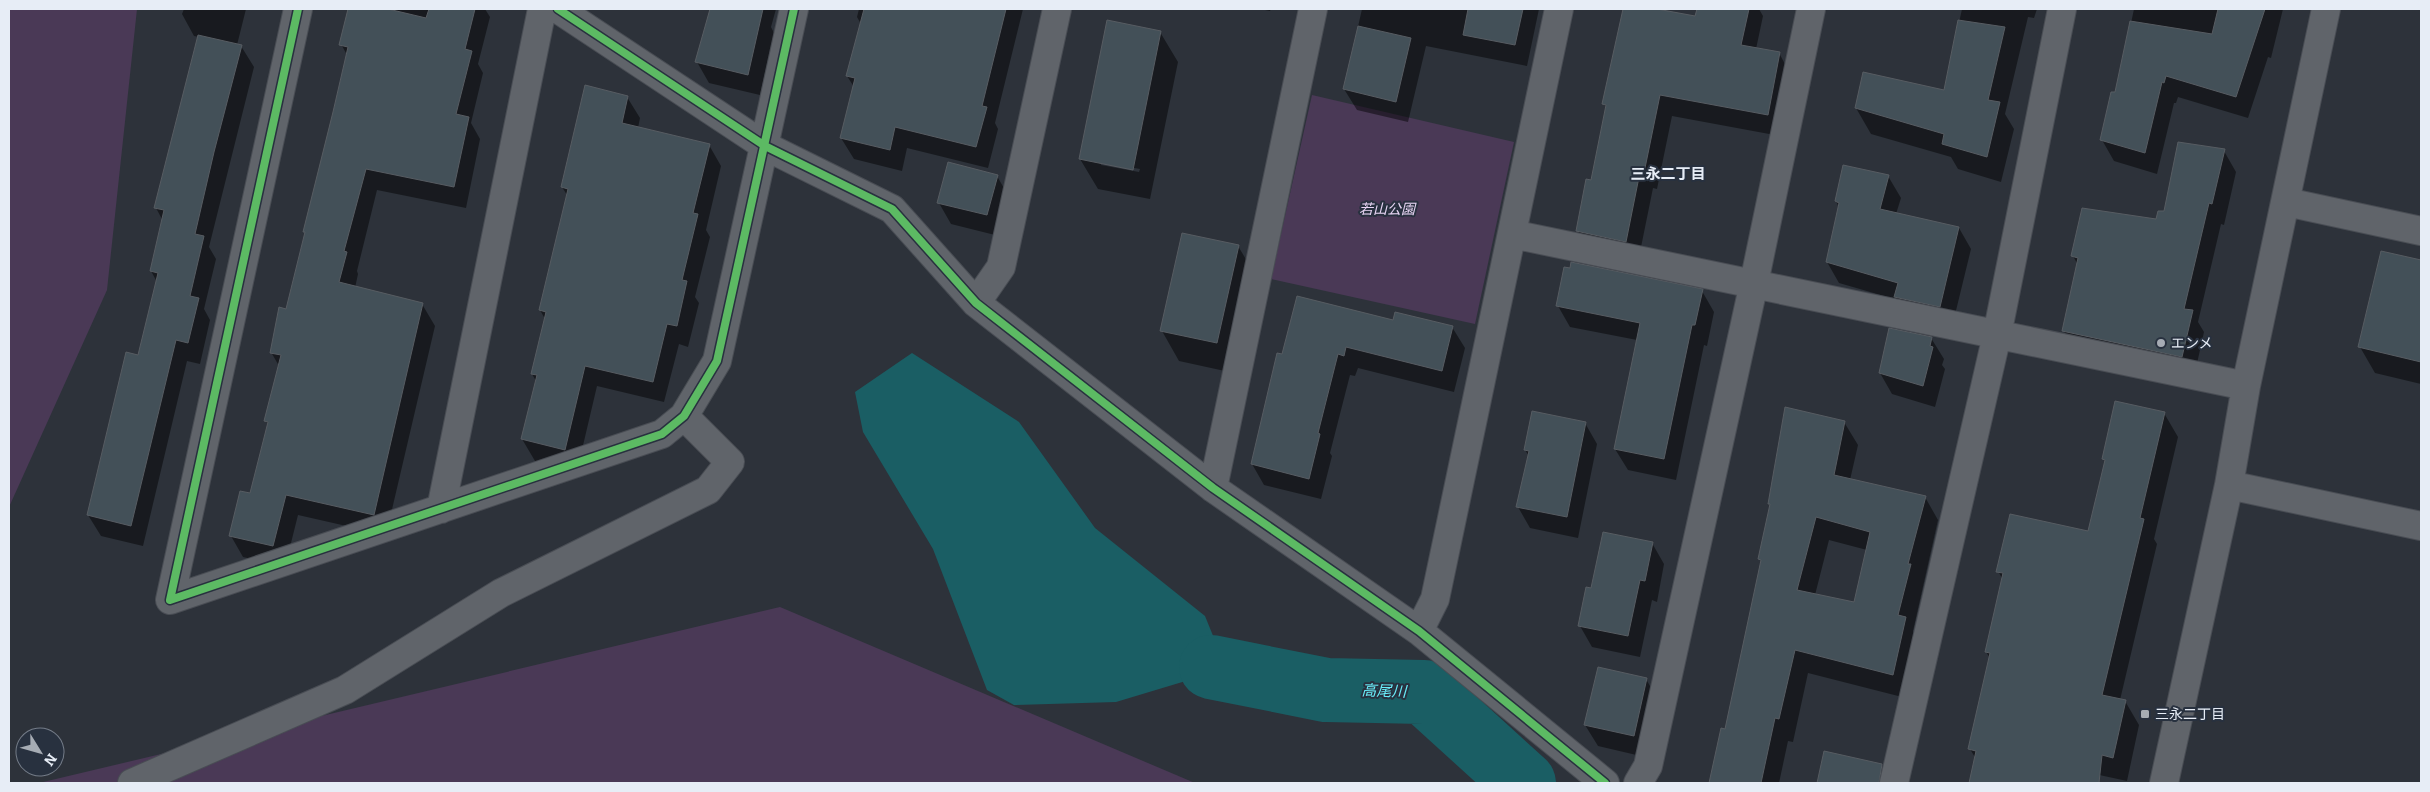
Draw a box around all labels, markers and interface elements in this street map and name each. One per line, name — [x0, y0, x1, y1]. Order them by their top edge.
district label: 三永二丁目 — [1630, 165, 1706, 183]
park label: 若山公園 — [1359, 201, 1417, 218]
place label: エンメ — [2171, 335, 2213, 352]
marker: エンメ — [2155, 337, 2167, 349]
water label: 高尾川 — [1361, 681, 1409, 701]
place label: 三永二丁目 — [2155, 706, 2225, 723]
marker: 三永二丁目 — [2139, 708, 2151, 720]
north arrow — [15, 727, 65, 777]
text: N — [40, 750, 60, 769]

